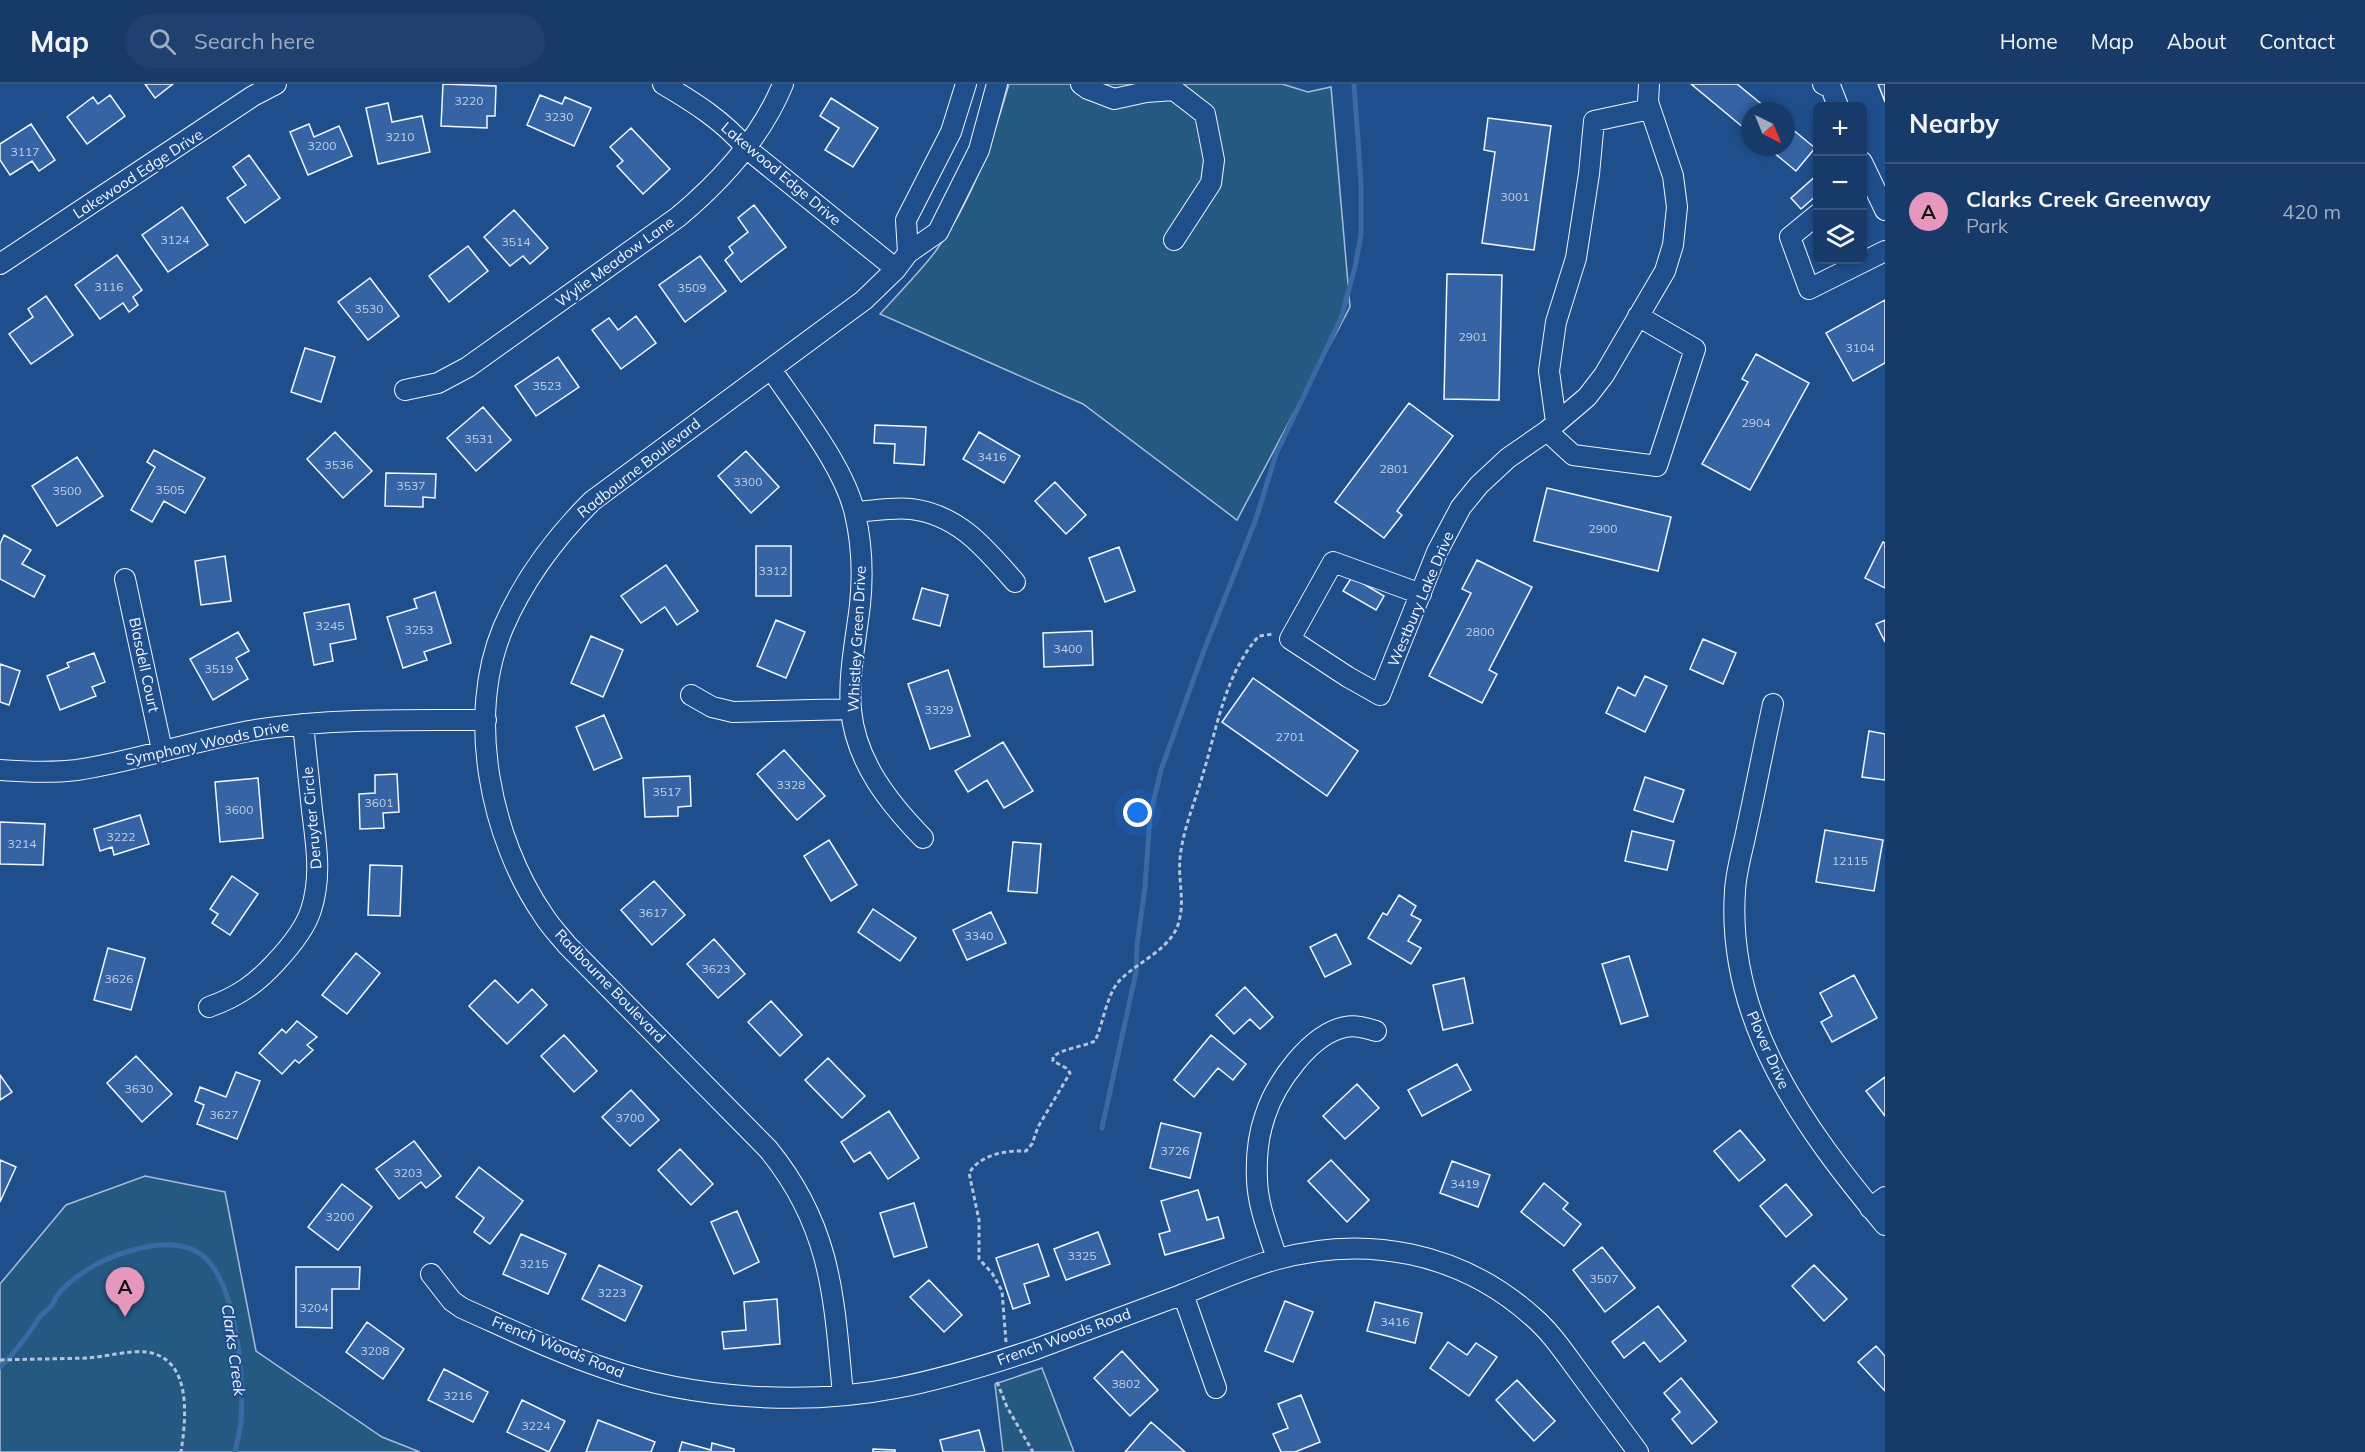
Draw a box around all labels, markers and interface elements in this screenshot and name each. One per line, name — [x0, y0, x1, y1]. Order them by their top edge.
search box — [125, 14, 545, 68]
text: Map — [30, 24, 89, 59]
icon: search — [146, 25, 179, 58]
text: Search here — [194, 27, 315, 55]
text: Home — [2000, 28, 2058, 54]
text: Map — [2091, 28, 2134, 54]
text: About — [2167, 28, 2226, 54]
text: Contact — [2259, 28, 2335, 54]
house number: 3220 — [455, 93, 483, 108]
north arrow — [1741, 102, 1795, 156]
map controls — [1813, 102, 1867, 264]
button: + — [1813, 102, 1867, 156]
text: Nearby — [1909, 107, 1999, 140]
house number: 3230 — [545, 109, 573, 124]
street label: Lakewood Edge Drive — [717, 118, 845, 229]
street label: Lakewood Edge Drive — [69, 125, 206, 223]
house number: 3210 — [386, 129, 414, 144]
house number: 3200 — [308, 138, 336, 153]
house number: 3117 — [11, 144, 39, 159]
button: − — [1813, 156, 1867, 210]
text: Clarks Creek Greenway — [1966, 185, 2211, 213]
house number: 3001 — [1501, 189, 1529, 204]
text: A — [1921, 199, 1936, 224]
text: 420 m — [2282, 199, 2341, 224]
button: layers — [1813, 210, 1867, 264]
street label: Wylie Meadow Lane — [552, 212, 678, 311]
text: Park — [1966, 213, 2008, 238]
house number: 3124 — [161, 232, 189, 247]
house number: 3514 — [502, 234, 530, 249]
house number: 3116 — [95, 279, 123, 294]
house number: 3509 — [678, 280, 706, 295]
house number: 3530 — [355, 301, 383, 316]
house number: 2901 — [1459, 329, 1487, 344]
house number: 3104 — [1846, 340, 1874, 355]
house number: 3523 — [533, 378, 561, 393]
street label: Radbourne Boulevard — [573, 414, 704, 522]
house number: 2904 — [1742, 415, 1770, 430]
house number: 3531 — [465, 431, 493, 446]
house number: 3416 — [978, 449, 1006, 464]
house number: 3536 — [325, 457, 353, 472]
house number: 2801 — [1380, 461, 1408, 476]
house number: 3300 — [734, 474, 762, 489]
house number: 3537 — [397, 478, 425, 493]
house number: 3505 — [156, 482, 184, 497]
house number: 3500 — [53, 483, 81, 498]
house number: 2900 — [1589, 521, 1617, 536]
street label: Westbury Lake Drive — [1383, 528, 1458, 669]
house number: 3312 — [759, 563, 787, 578]
street label: Whistley Green Drive — [843, 565, 870, 713]
street label: Blasdell Court — [125, 616, 164, 714]
house number: 3245 — [316, 618, 344, 633]
house number: 3253 — [405, 622, 433, 637]
house number: 2800 — [1466, 624, 1494, 639]
house number: 3400 — [1054, 641, 1082, 656]
house number: 3519 — [205, 661, 233, 676]
house number: 3329 — [925, 702, 953, 717]
street label: Symphony Woods Drive — [123, 716, 290, 769]
house number: 2701 — [1276, 729, 1304, 744]
street label: Deruyter Circle — [298, 766, 325, 870]
house number: 3328 — [777, 777, 805, 792]
house number: 3517 — [653, 784, 681, 799]
house number: 3601 — [365, 795, 393, 810]
your location — [1123, 798, 1152, 827]
house number: 3600 — [225, 802, 253, 817]
house number: 3222 — [107, 829, 135, 844]
house number: 3214 — [8, 836, 36, 851]
house number: 12115 — [1832, 853, 1868, 868]
house number: 3617 — [639, 905, 667, 920]
street label: Radbourne Boulevard — [551, 925, 670, 1047]
house number: 3340 — [965, 928, 993, 943]
house number: 3623 — [702, 961, 730, 976]
house number: 3626 — [105, 971, 133, 986]
street label: Plover Drive — [1743, 1008, 1794, 1092]
house number: 3630 — [125, 1081, 153, 1096]
house number: 3627 — [210, 1107, 238, 1122]
house number: 3700 — [616, 1110, 644, 1125]
house number: 3726 — [1161, 1143, 1189, 1158]
house number: 3203 — [394, 1165, 422, 1180]
house number: 3419 — [1451, 1176, 1479, 1191]
house number: 3200 — [326, 1209, 354, 1224]
house number: 3325 — [1068, 1248, 1096, 1263]
house number: 3215 — [520, 1256, 548, 1271]
pin: A — [106, 1268, 144, 1317]
house number: 3507 — [1590, 1271, 1618, 1286]
house number: 3223 — [598, 1285, 626, 1300]
house number: 3204 — [300, 1300, 328, 1315]
water label: Clarks Creek — [218, 1303, 250, 1398]
street label: French Woods Road — [994, 1304, 1133, 1370]
street label: French Woods Road — [489, 1311, 627, 1382]
house number: 3416 — [1381, 1314, 1409, 1329]
house number: 3208 — [361, 1343, 389, 1358]
house number: 3802 — [1112, 1376, 1140, 1391]
house number: 3216 — [444, 1388, 472, 1403]
house number: 3224 — [522, 1418, 550, 1433]

